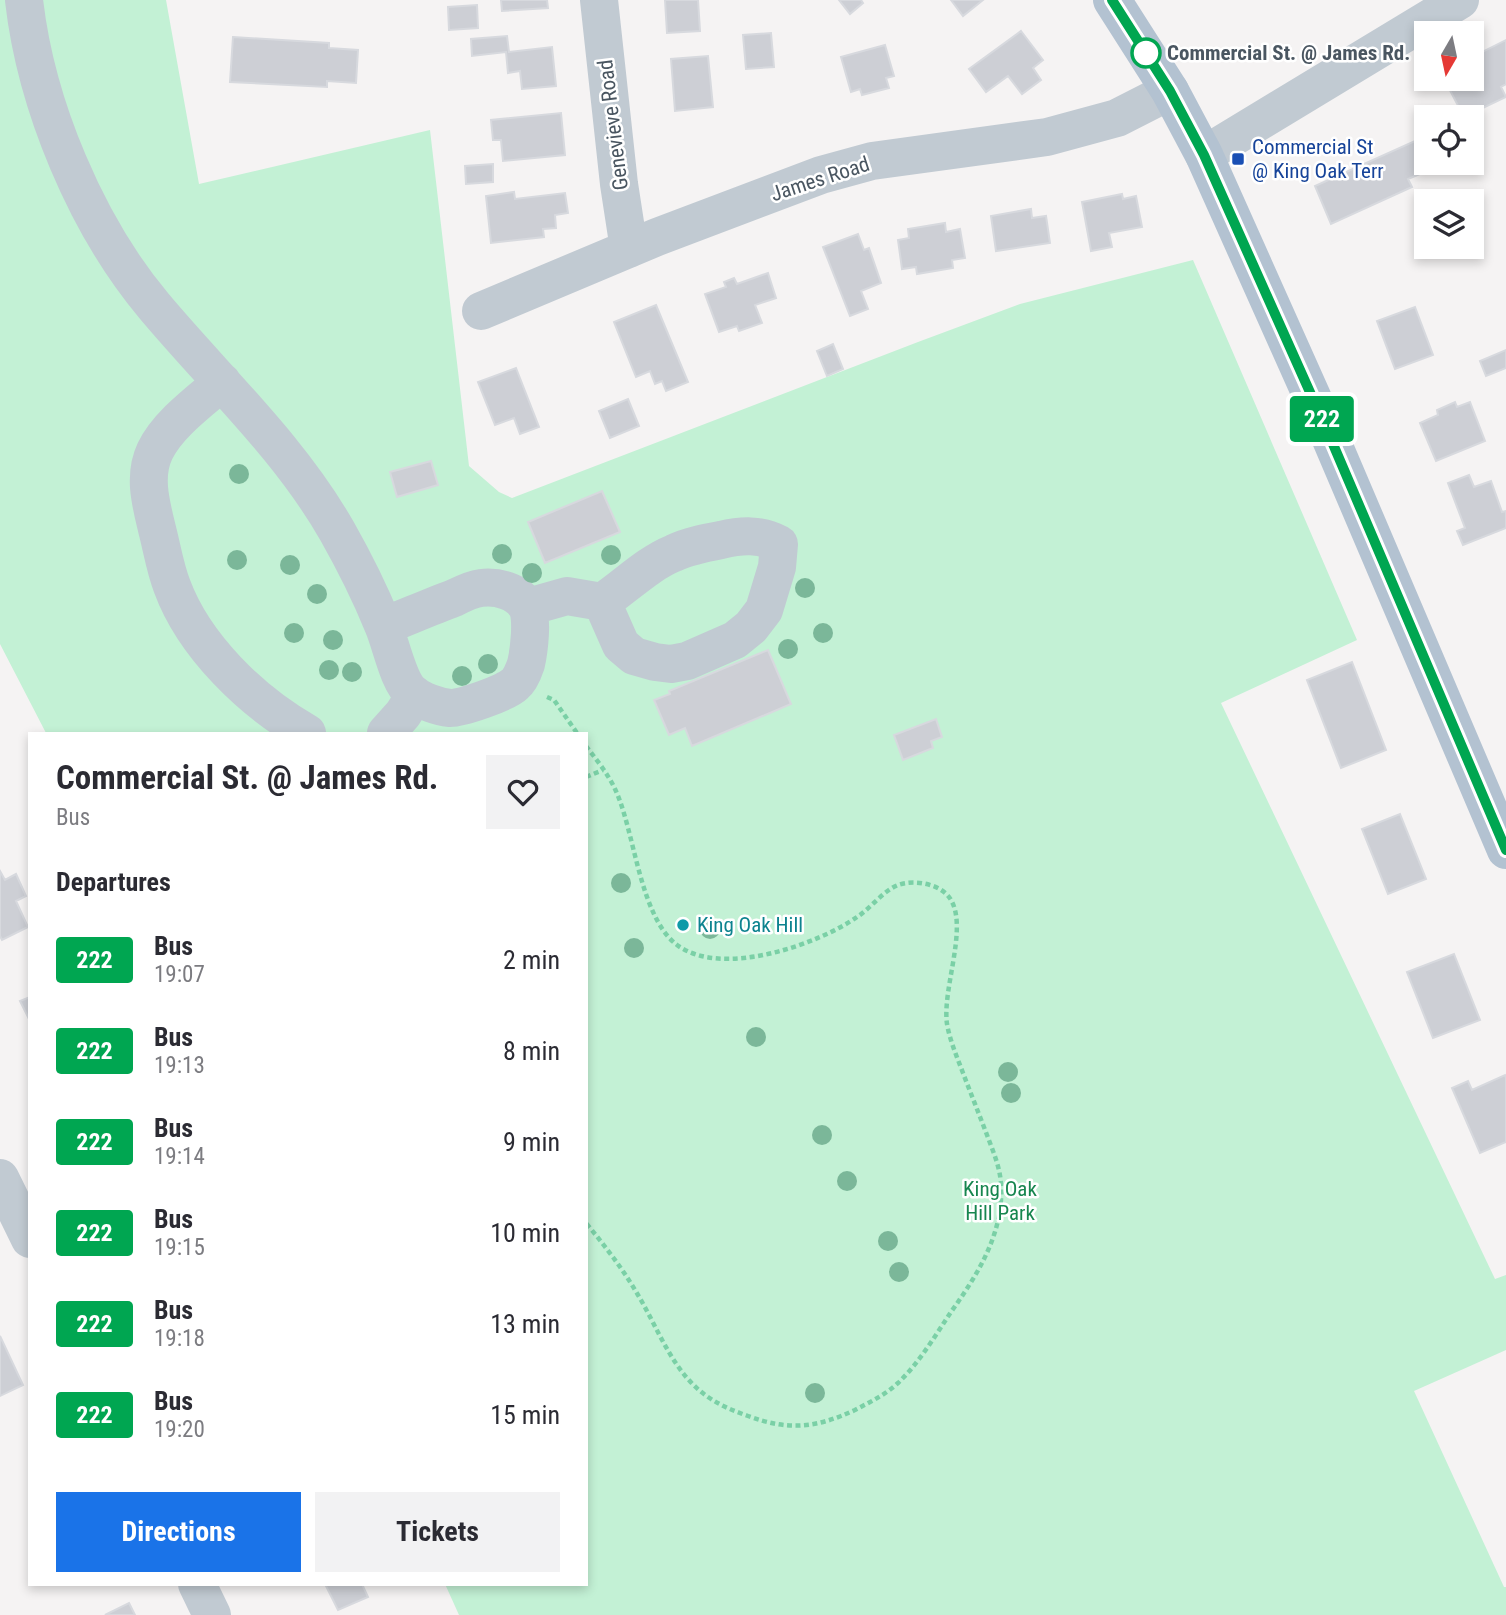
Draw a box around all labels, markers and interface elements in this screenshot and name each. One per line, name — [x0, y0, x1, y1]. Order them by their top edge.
north arrow — [1414, 21, 1484, 91]
map controls — [1414, 21, 1484, 259]
marker: Commercial St. @ James Rd. — [1131, 38, 1161, 68]
place label: Commercial St. @ James Rd. — [1167, 41, 1410, 65]
street label: Genevieve Road — [593, 58, 633, 192]
button: locate — [1414, 105, 1484, 175]
place label: Commercial St @ King Oak Terr — [1252, 135, 1384, 183]
marker: Commercial St @ King Oak Terr — [1230, 151, 1246, 167]
street label: James Road — [768, 152, 872, 206]
button: layers — [1414, 189, 1484, 259]
line badge: 222 — [1282, 396, 1362, 442]
text: 222 — [1304, 405, 1340, 433]
button: heart — [486, 755, 560, 829]
text: Commercial St. @ James Rd. — [56, 758, 438, 797]
text: Bus — [56, 804, 90, 831]
text: Departures — [56, 867, 171, 897]
place label: King Oak Hill — [697, 913, 803, 937]
marker: King Oak Hill — [675, 917, 691, 933]
text: Bus — [154, 931, 193, 961]
text: 2 min — [503, 945, 560, 975]
text: 222 — [76, 946, 113, 974]
text: 19:07 — [154, 961, 205, 988]
text: Bus — [154, 1022, 193, 1052]
text: 8 min — [503, 1036, 560, 1066]
text: 222 — [76, 1037, 113, 1065]
text: 19:13 — [154, 1052, 205, 1079]
text: Bus — [154, 1113, 193, 1143]
text: 9 min — [503, 1127, 560, 1157]
text: 222 — [76, 1128, 113, 1156]
text: 19:14 — [154, 1143, 205, 1170]
park label: King Oak Hill Park — [963, 1177, 1037, 1225]
text: Bus — [154, 1204, 193, 1234]
text: 10 min — [490, 1218, 560, 1248]
text: 222 — [76, 1219, 113, 1247]
text: 19:15 — [154, 1234, 205, 1261]
text: Bus — [154, 1295, 193, 1325]
text: 13 min — [490, 1309, 560, 1339]
text: 222 — [76, 1310, 113, 1338]
text: 19:18 — [154, 1325, 205, 1352]
text: Bus — [154, 1386, 193, 1416]
text: 15 min — [490, 1400, 560, 1430]
text: 222 — [76, 1401, 113, 1429]
text: 19:20 — [154, 1416, 205, 1443]
button: Directions — [56, 1492, 301, 1572]
button: Tickets — [315, 1492, 560, 1572]

